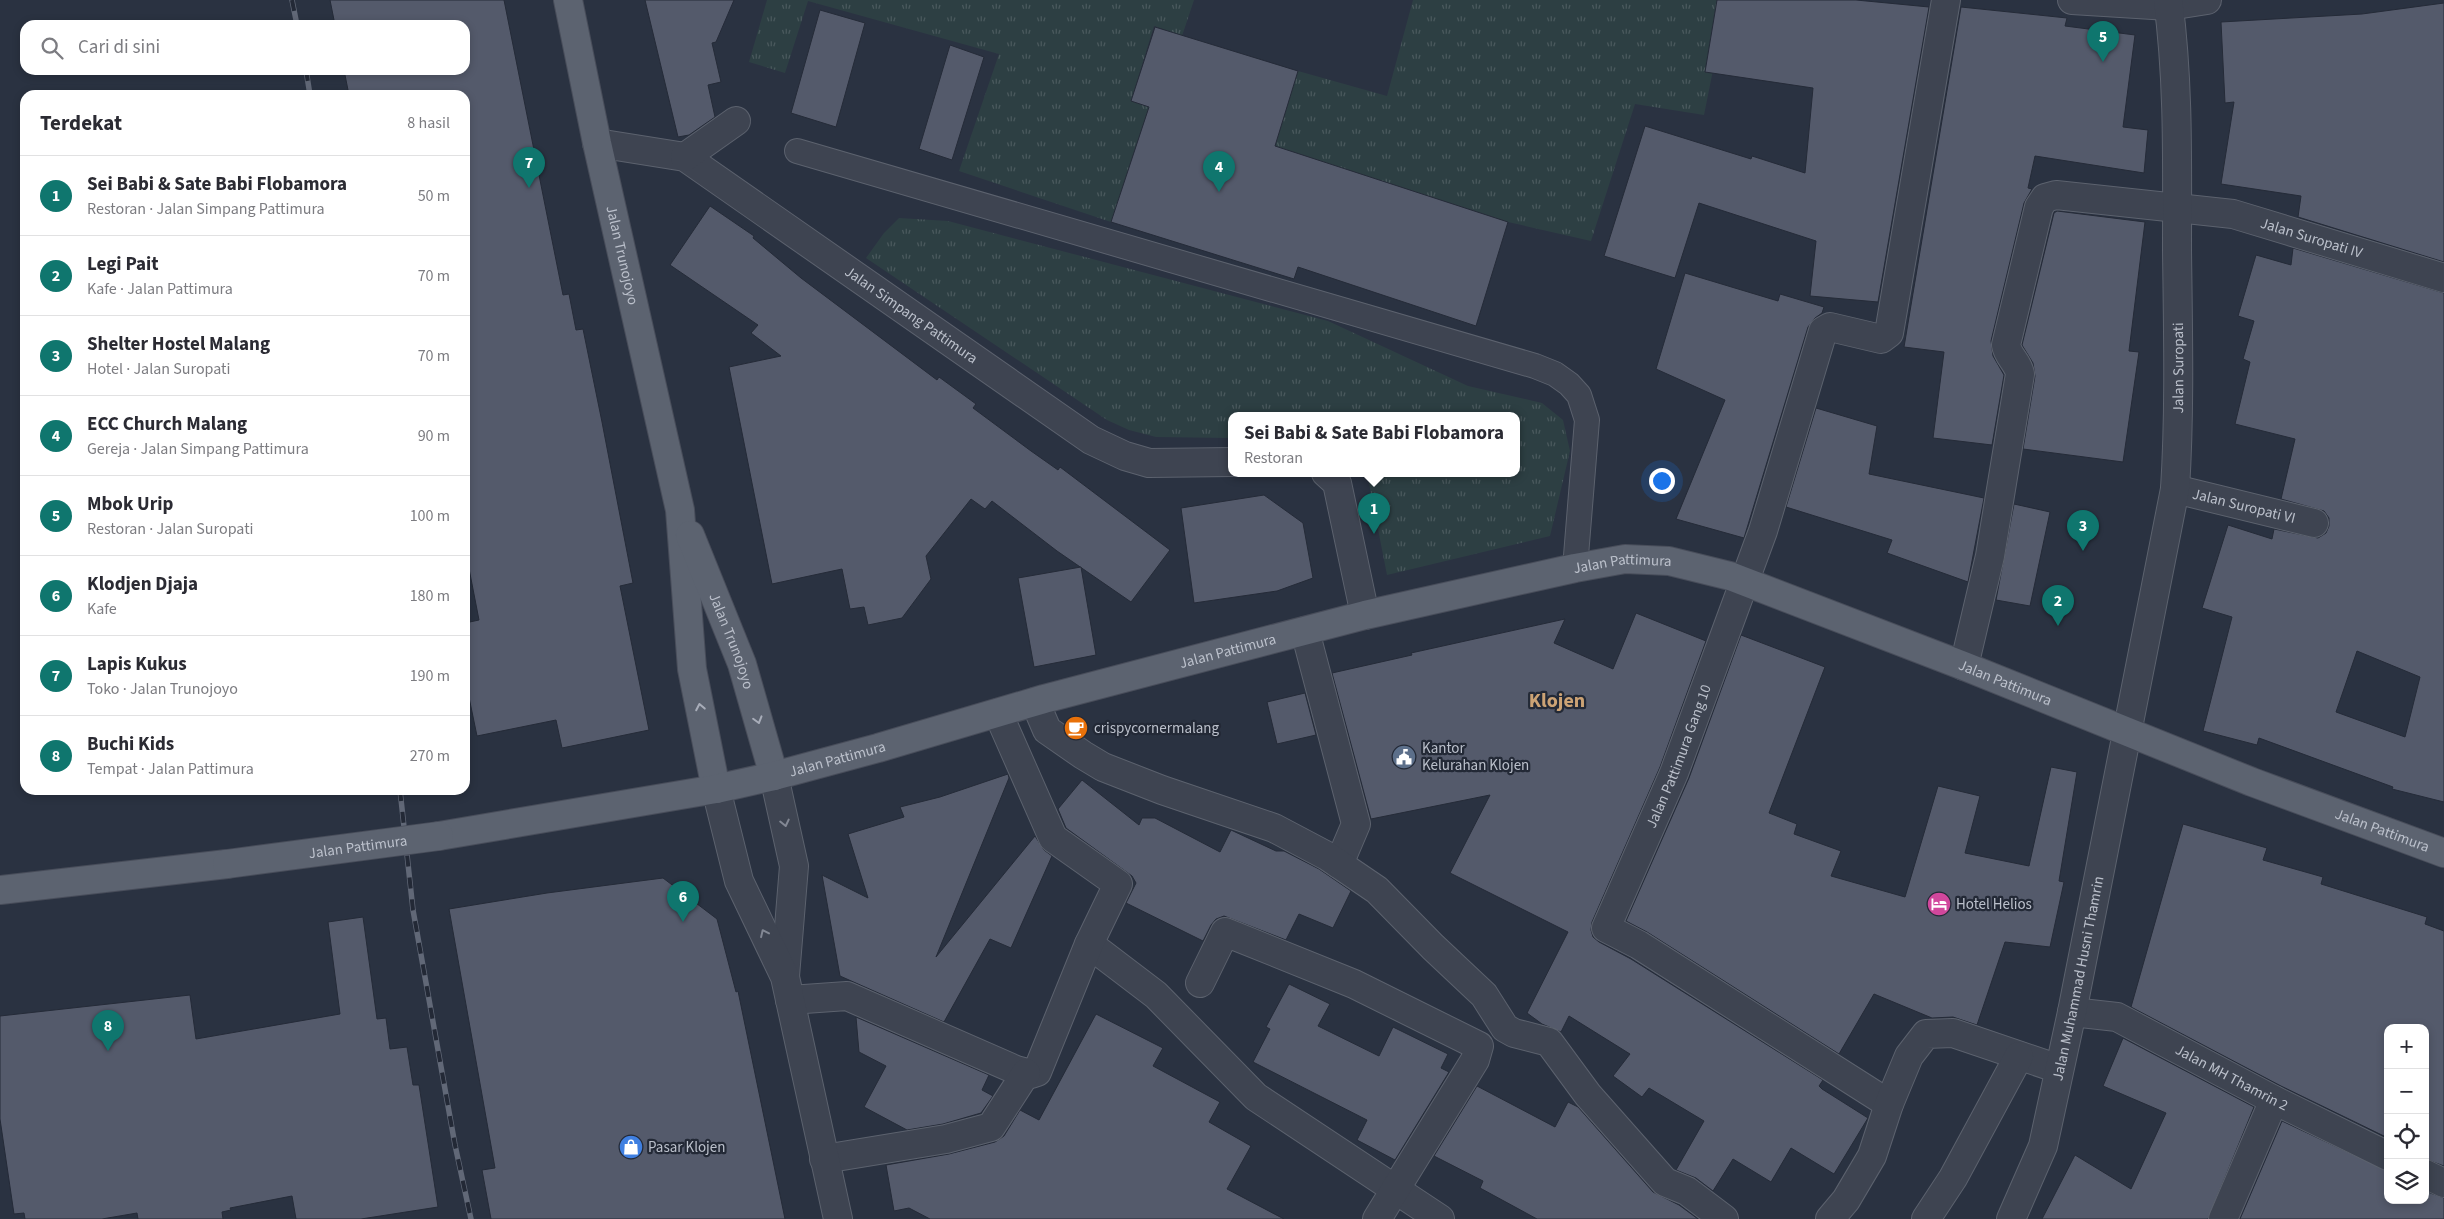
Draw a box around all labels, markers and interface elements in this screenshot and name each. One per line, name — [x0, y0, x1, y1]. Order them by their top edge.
search box — [20, 20, 470, 75]
pin: 5 — [2087, 21, 2119, 62]
icon: search — [38, 34, 66, 62]
text: Cari di sini — [78, 34, 160, 61]
text: Terdekat — [40, 108, 122, 138]
text: 8 hasil — [407, 112, 450, 134]
pin: 7 — [513, 147, 545, 188]
pin: 4 — [1203, 151, 1235, 192]
text: Sei Babi & Sate Babi Flobamora — [87, 171, 347, 198]
text: 1 — [52, 185, 60, 207]
text: 50 m — [418, 185, 450, 207]
text: Restoran · Jalan Simpang Pattimura — [87, 198, 325, 220]
street label: Jalan Trunojoyo — [600, 204, 643, 307]
street label: Jalan Suropati IV — [2258, 213, 2365, 264]
text: Legi Pait — [87, 251, 159, 278]
street label: Jalan Simpang Pattimura — [840, 261, 982, 369]
text: 2 — [52, 265, 60, 287]
text: 70 m — [418, 265, 450, 287]
text: Kafe · Jalan Pattimura — [87, 278, 233, 300]
street label: Jalan Suropati — [2168, 322, 2189, 414]
text: Shelter Hostel Malang — [87, 331, 270, 358]
text: 3 — [52, 345, 60, 367]
text: 70 m — [418, 345, 450, 367]
text: Hotel · Jalan Suropati — [87, 358, 230, 380]
text: ECC Church Malang — [87, 411, 247, 438]
popup — [1228, 412, 1520, 477]
text: Sei Babi & Sate Babi Flobamora — [1244, 420, 1504, 447]
text: 4 — [52, 425, 60, 447]
text: 90 m — [418, 425, 450, 447]
text: Gereja · Jalan Simpang Pattimura — [87, 438, 309, 460]
text: Restoran — [1244, 447, 1303, 469]
your location — [1649, 468, 1675, 494]
street label: Jalan Suropati VI — [2190, 484, 2298, 529]
text: Mbok Urip — [87, 491, 173, 518]
pin: 1 — [1358, 493, 1390, 534]
text: 5 — [52, 505, 60, 527]
text: 100 m — [410, 505, 450, 527]
pin: 3 — [2067, 510, 2099, 551]
text: Restoran · Jalan Suropati — [87, 518, 253, 540]
street label: Jalan Pattimura — [1571, 549, 1672, 579]
text: Klodjen Djaja — [87, 571, 198, 598]
text: 6 — [52, 585, 60, 607]
text: 180 m — [410, 585, 450, 607]
pin: 2 — [2042, 585, 2074, 626]
street label: Jalan Trunojoyo — [703, 590, 759, 692]
text: Kafe — [87, 598, 117, 620]
street label: Jalan Pattimura — [1177, 629, 1278, 674]
text: Lapis Kukus — [87, 651, 187, 678]
street label: Jalan Pattimura — [1955, 655, 2055, 711]
text: 7 — [52, 665, 60, 687]
text: 190 m — [410, 665, 450, 687]
text: Toko · Jalan Trunojoyo — [87, 678, 238, 700]
street label: Jalan Pattimura Gang 10 — [1641, 682, 1717, 831]
district label: Klojen — [1529, 687, 1585, 715]
one-way arrow — [695, 702, 705, 711]
one-way arrow — [752, 715, 762, 723]
cafe icon: crispycornermalang — [1063, 715, 1089, 741]
place label: crispycornermalang — [1094, 718, 1220, 739]
text: Buchi Kids — [87, 731, 174, 758]
street label: Jalan Pattimura — [787, 736, 888, 782]
place label: Kantor Kelurahan Klojen — [1422, 738, 1529, 776]
public building icon: Kantor Kelurahan Klojen — [1391, 744, 1417, 770]
text: 8 — [52, 745, 60, 767]
text: 270 m — [410, 745, 450, 767]
text: Tempat · Jalan Pattimura — [87, 758, 254, 780]
street label: Jalan Pattimura — [2332, 804, 2432, 858]
one-way arrow — [779, 819, 790, 828]
street label: Jalan Pattimura — [307, 830, 408, 864]
street label: Jalan Muhammad Husni Thamrin — [2047, 874, 2110, 1083]
pin: 6 — [667, 881, 699, 922]
hotel icon: Hotel Helios — [1926, 891, 1952, 917]
place label: Hotel Helios — [1956, 894, 2032, 915]
one-way arrow — [759, 929, 770, 938]
pin: 8 — [92, 1010, 124, 1051]
map controls — [2384, 1024, 2429, 1204]
button: + — [2384, 1024, 2429, 1069]
street label: Jalan MH Thamrin 2 — [2171, 1040, 2292, 1116]
button: − — [2384, 1069, 2429, 1114]
button: locate — [2384, 1114, 2429, 1159]
shop icon: Pasar Klojen — [618, 1134, 644, 1160]
place label: Pasar Klojen — [648, 1137, 725, 1158]
button: layers — [2384, 1159, 2429, 1204]

